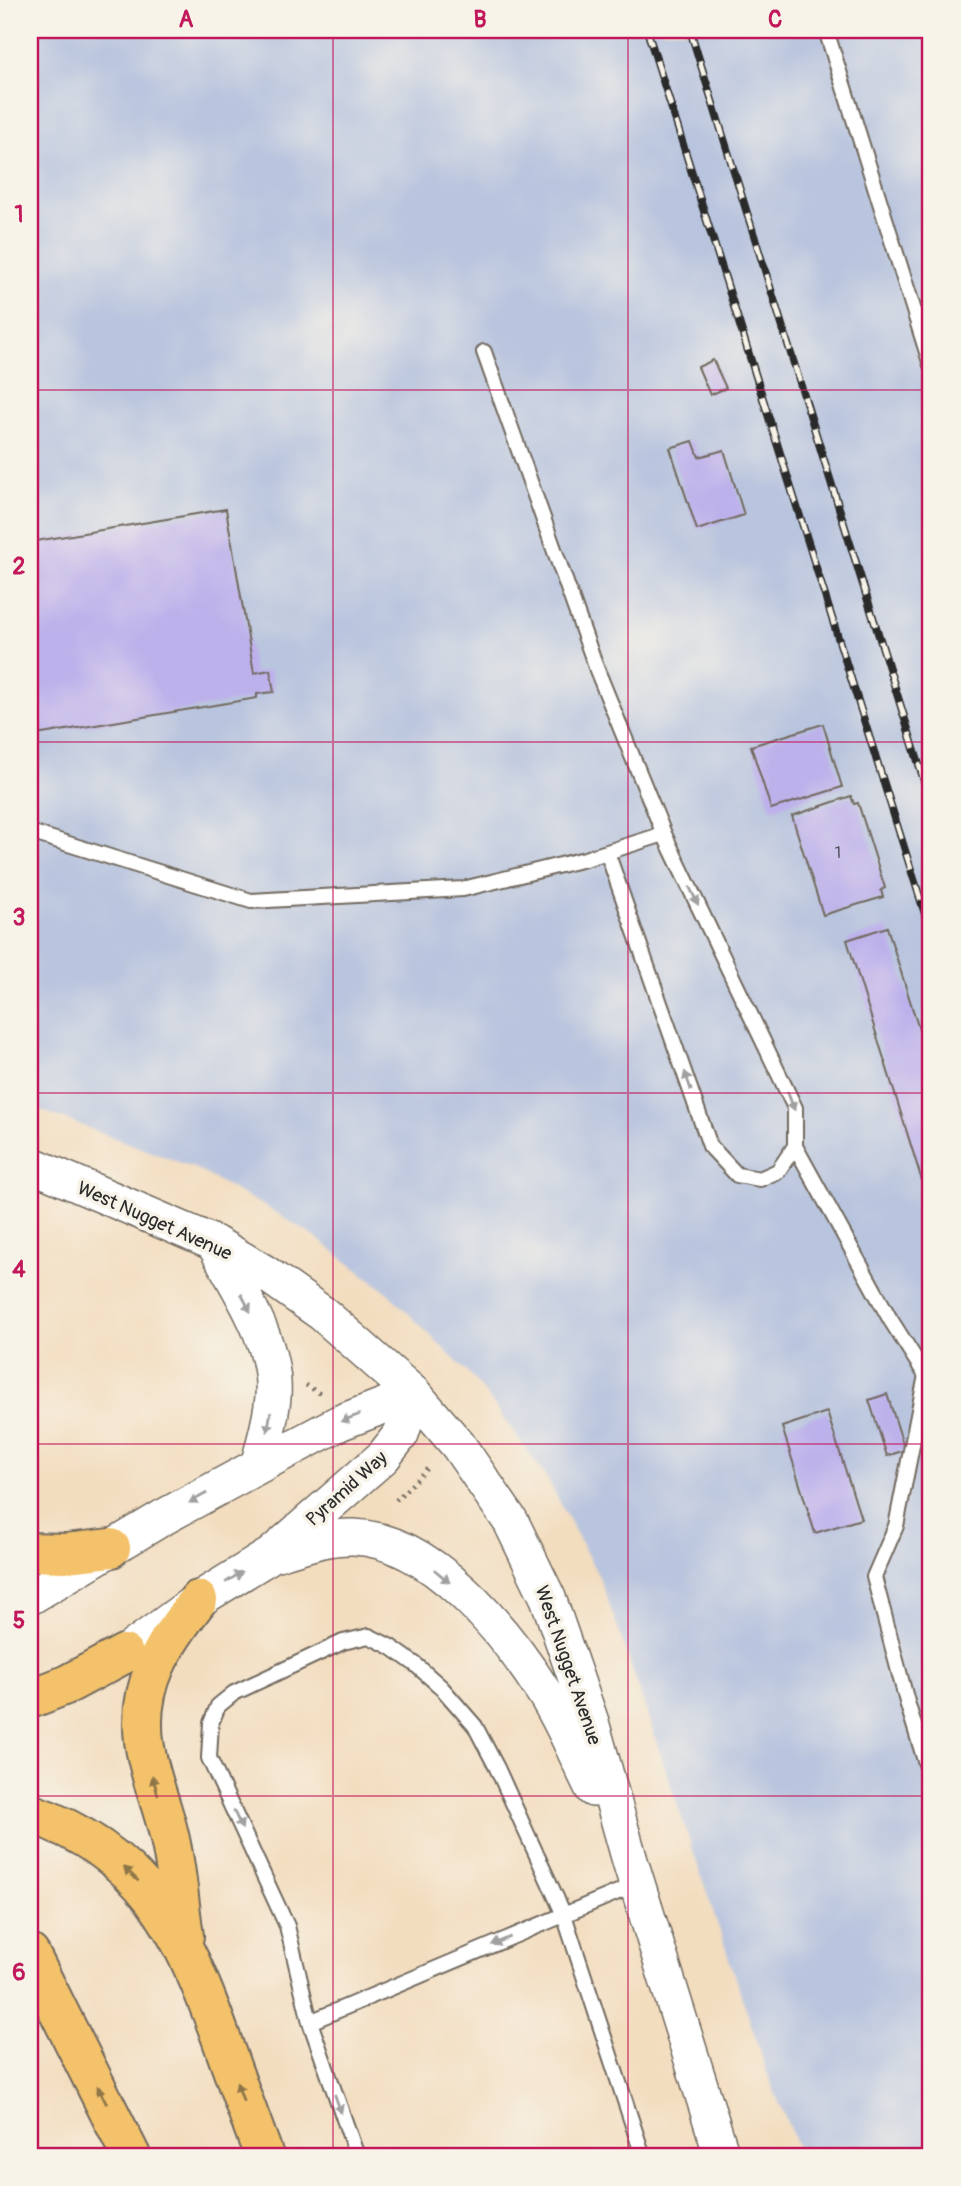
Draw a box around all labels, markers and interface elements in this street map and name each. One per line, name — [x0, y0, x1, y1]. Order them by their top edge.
text: A — [179, 5, 194, 34]
text: B — [473, 5, 487, 34]
text: C — [768, 5, 782, 34]
text: 1 — [15, 200, 24, 229]
text: 2 — [13, 552, 26, 581]
house number: 1 — [835, 843, 841, 863]
one-way arrow — [688, 886, 699, 906]
text: 3 — [13, 903, 25, 932]
one-way arrow — [682, 1071, 693, 1092]
one-way arrow — [786, 1091, 797, 1112]
street label: West Nugget Avenue — [73, 1176, 236, 1266]
text: 4 — [12, 1255, 26, 1284]
one-way arrow — [240, 1293, 251, 1313]
one-way arrow — [263, 1411, 274, 1433]
one-way arrow — [339, 1413, 360, 1424]
street label: Pyramid Way — [301, 1446, 392, 1531]
one-way arrow — [188, 1492, 208, 1504]
one-way arrow — [432, 1568, 450, 1583]
one-way arrow — [225, 1571, 244, 1584]
street label: West Nugget Avenue — [530, 1582, 607, 1749]
text: 5 — [13, 1606, 25, 1635]
one-way arrow — [150, 1774, 160, 1795]
one-way arrow — [232, 1810, 243, 1830]
one-way arrow — [123, 1865, 140, 1882]
one-way arrow — [491, 1935, 511, 1947]
text: 6 — [12, 1958, 26, 1987]
one-way arrow — [235, 2082, 246, 2103]
one-way arrow — [96, 2085, 107, 2105]
one-way arrow — [333, 2093, 344, 2114]

